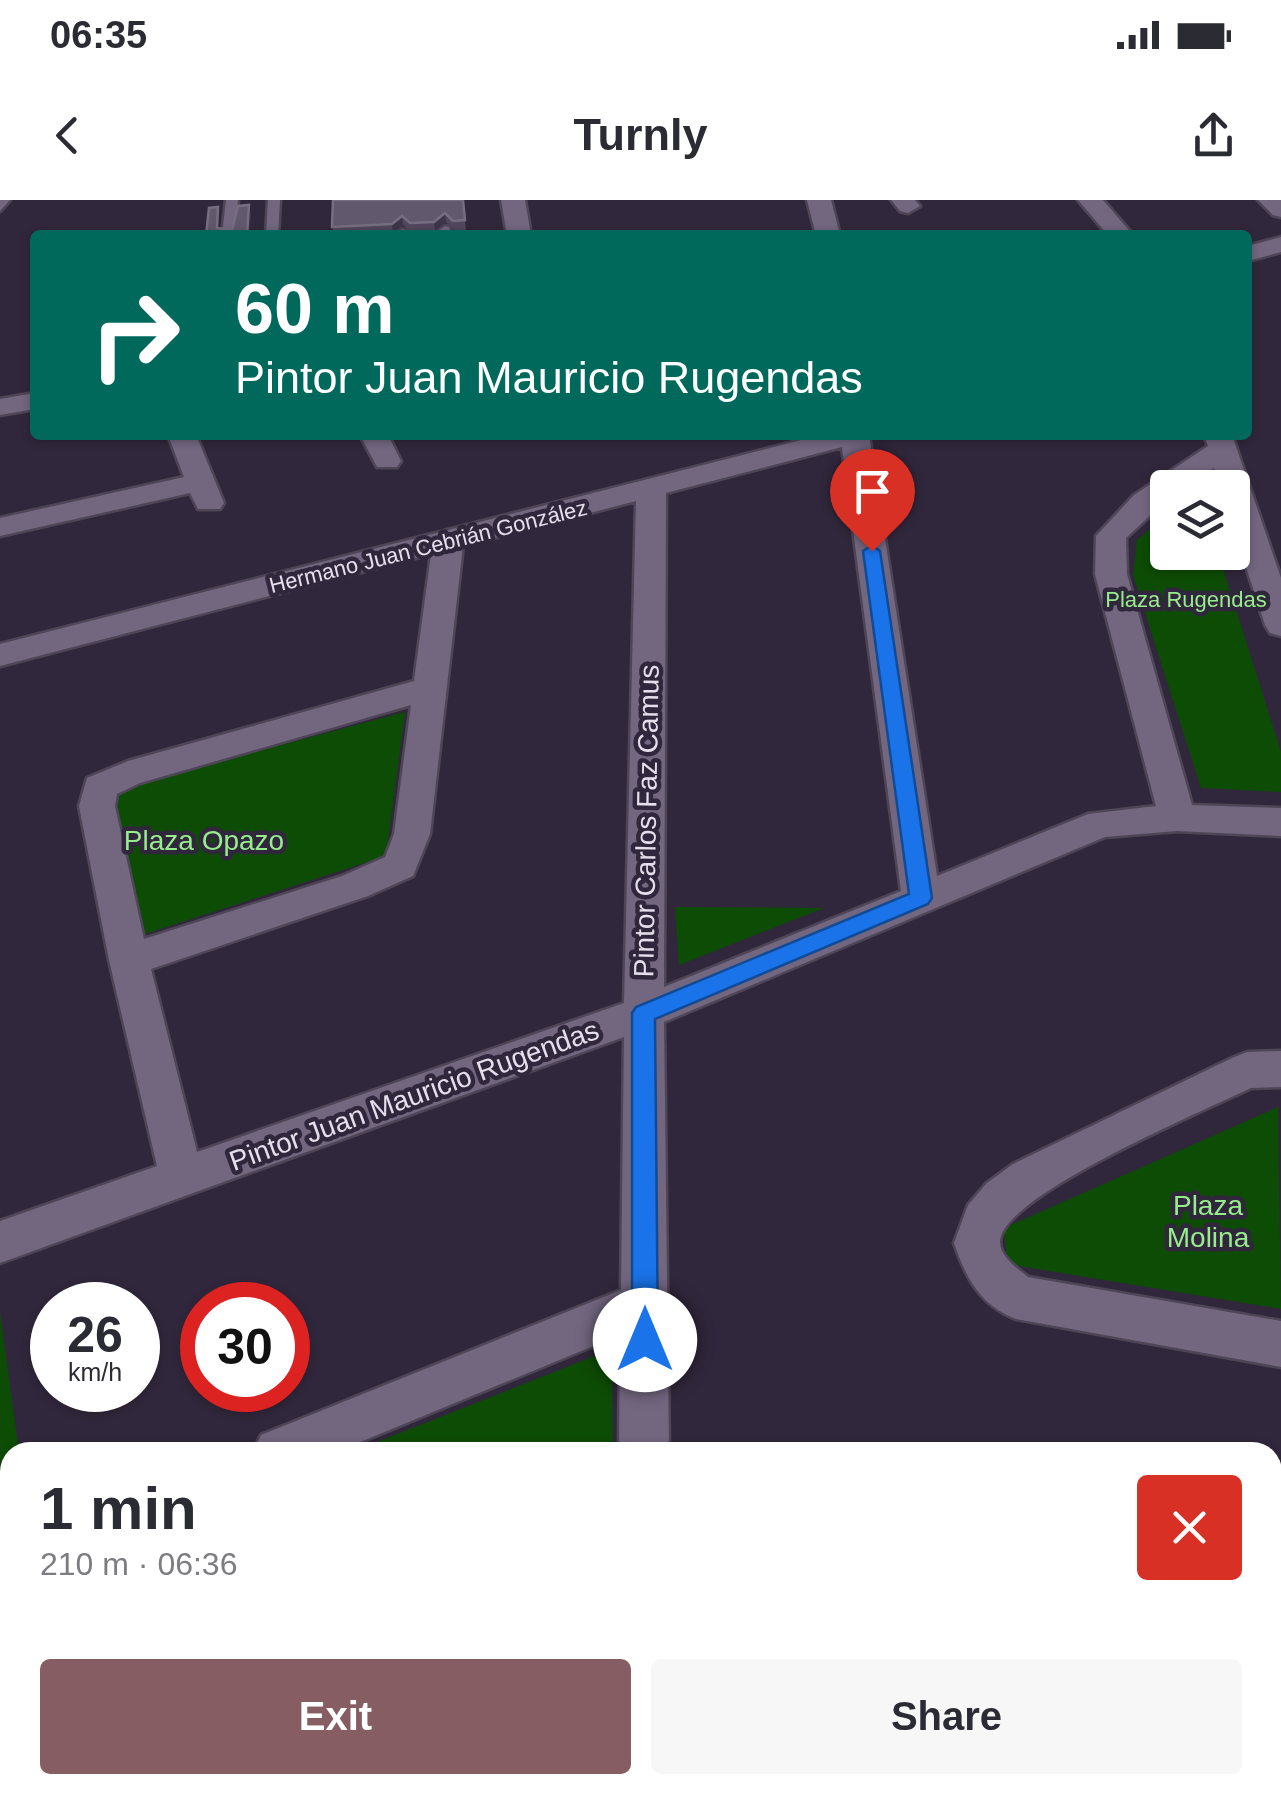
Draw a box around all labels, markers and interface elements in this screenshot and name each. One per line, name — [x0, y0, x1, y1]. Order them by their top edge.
text: 06:35 — [50, 14, 147, 56]
icon: back — [40, 108, 95, 163]
icon: share — [1186, 108, 1241, 163]
text: Turnly — [573, 109, 708, 160]
icon: right — [70, 270, 200, 400]
text: 60 m — [235, 270, 395, 348]
text: Pintor Juan Mauricio Rugendas — [235, 352, 863, 403]
pin — [830, 449, 915, 552]
icon: arrive — [845, 464, 900, 519]
map controls — [1150, 470, 1250, 570]
button: layers — [1150, 470, 1250, 570]
street label: Hermano Juan Cebrián González — [267, 495, 590, 598]
park label: Plaza Rugendas — [1105, 587, 1267, 612]
street label: Pintor Carlos Faz Camus — [628, 664, 665, 978]
park label: Plaza Opazo — [124, 825, 284, 856]
street label: Pintor Juan Mauricio Rugendas — [225, 1014, 603, 1177]
park label: Plaza Molina — [1167, 1190, 1250, 1253]
speed limit sign: 30 — [180, 1282, 310, 1412]
position arrow — [593, 1288, 697, 1392]
text: 26 — [67, 1307, 123, 1363]
text: km/h — [68, 1358, 122, 1386]
text: 1 min — [40, 1475, 197, 1542]
button: close — [1137, 1475, 1242, 1580]
text: 210 m · 06:36 — [40, 1546, 237, 1582]
button: Exit — [40, 1659, 631, 1774]
button: Share — [651, 1659, 1242, 1774]

